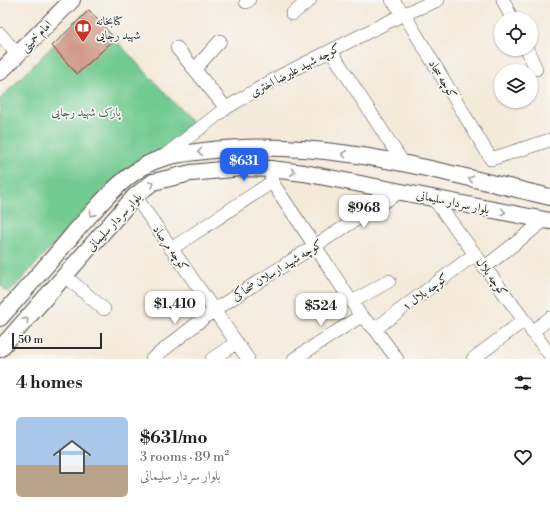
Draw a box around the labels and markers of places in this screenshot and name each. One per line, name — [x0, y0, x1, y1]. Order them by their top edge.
place label: کتابخانه شهید رجایی — [96, 14, 140, 43]
library icon: کتابخانه شهید رجایی — [73, 18, 93, 43]
pin: $631 — [220, 148, 268, 182]
pin: $968 — [340, 195, 388, 229]
pin: $1,410 — [142, 291, 208, 325]
pin: $524 — [297, 293, 345, 327]

